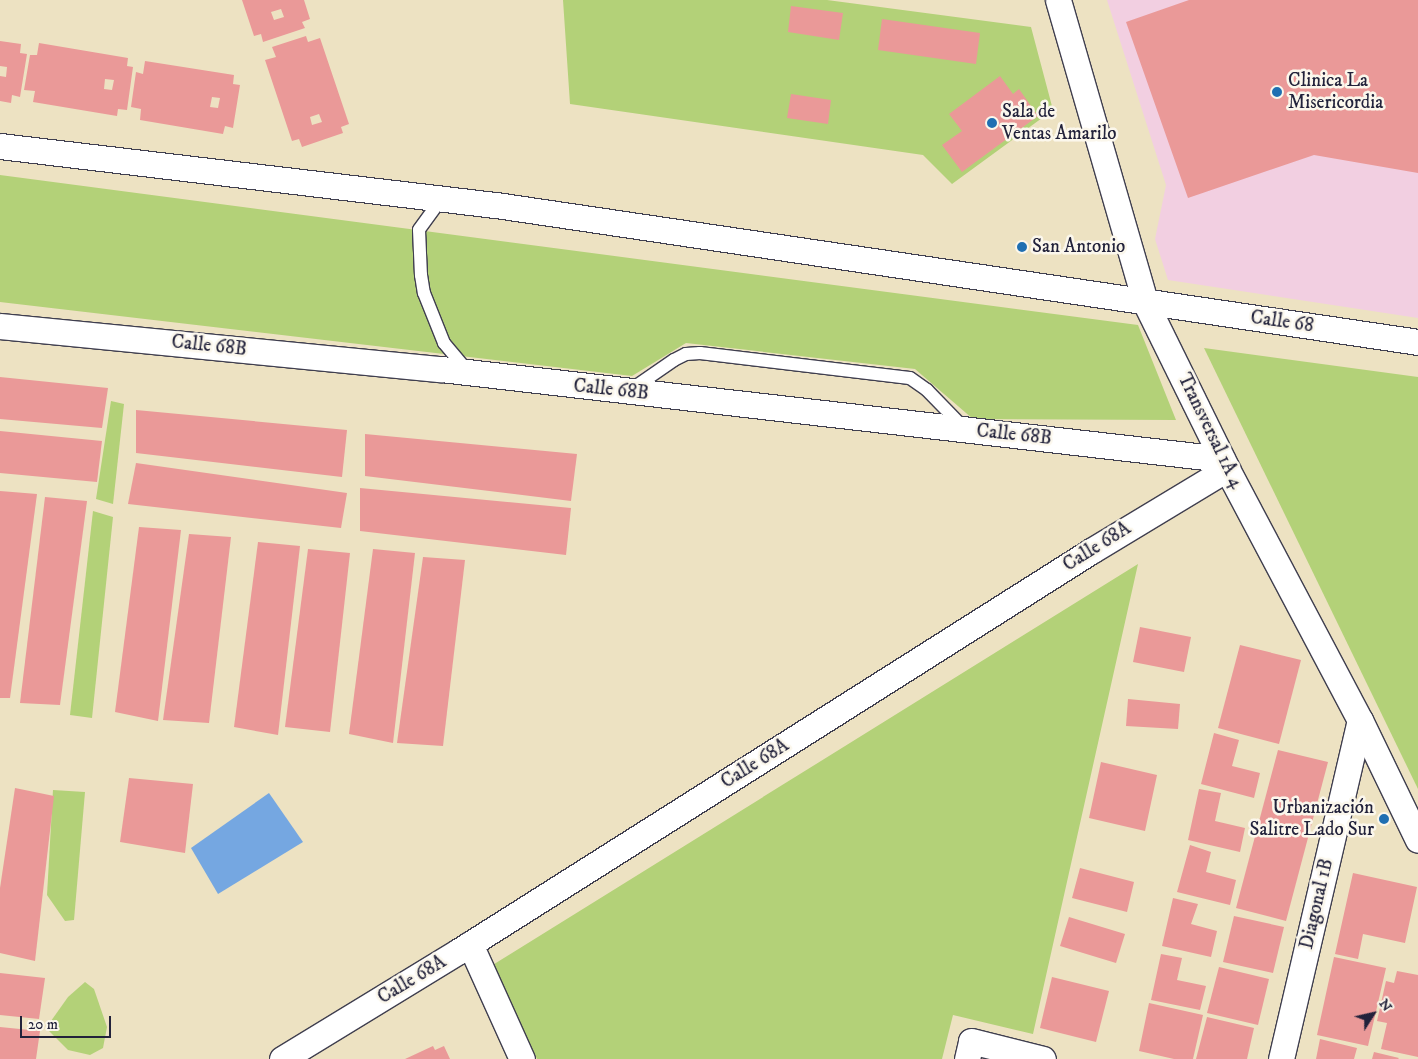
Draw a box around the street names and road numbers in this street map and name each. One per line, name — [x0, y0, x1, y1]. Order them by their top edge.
street label: Calle 68 — [1249, 306, 1315, 338]
street label: Calle 68B — [170, 331, 248, 361]
street label: Transversal 1A 4 — [1172, 370, 1248, 492]
street label: Calle 68B — [572, 375, 650, 405]
street label: Calle 68B — [975, 420, 1053, 450]
street label: Calle 68A — [1059, 517, 1135, 577]
street label: Calle 68A — [717, 734, 793, 794]
street label: Diagonal 1B — [1296, 856, 1338, 952]
street label: Calle 68A — [374, 951, 450, 1009]

